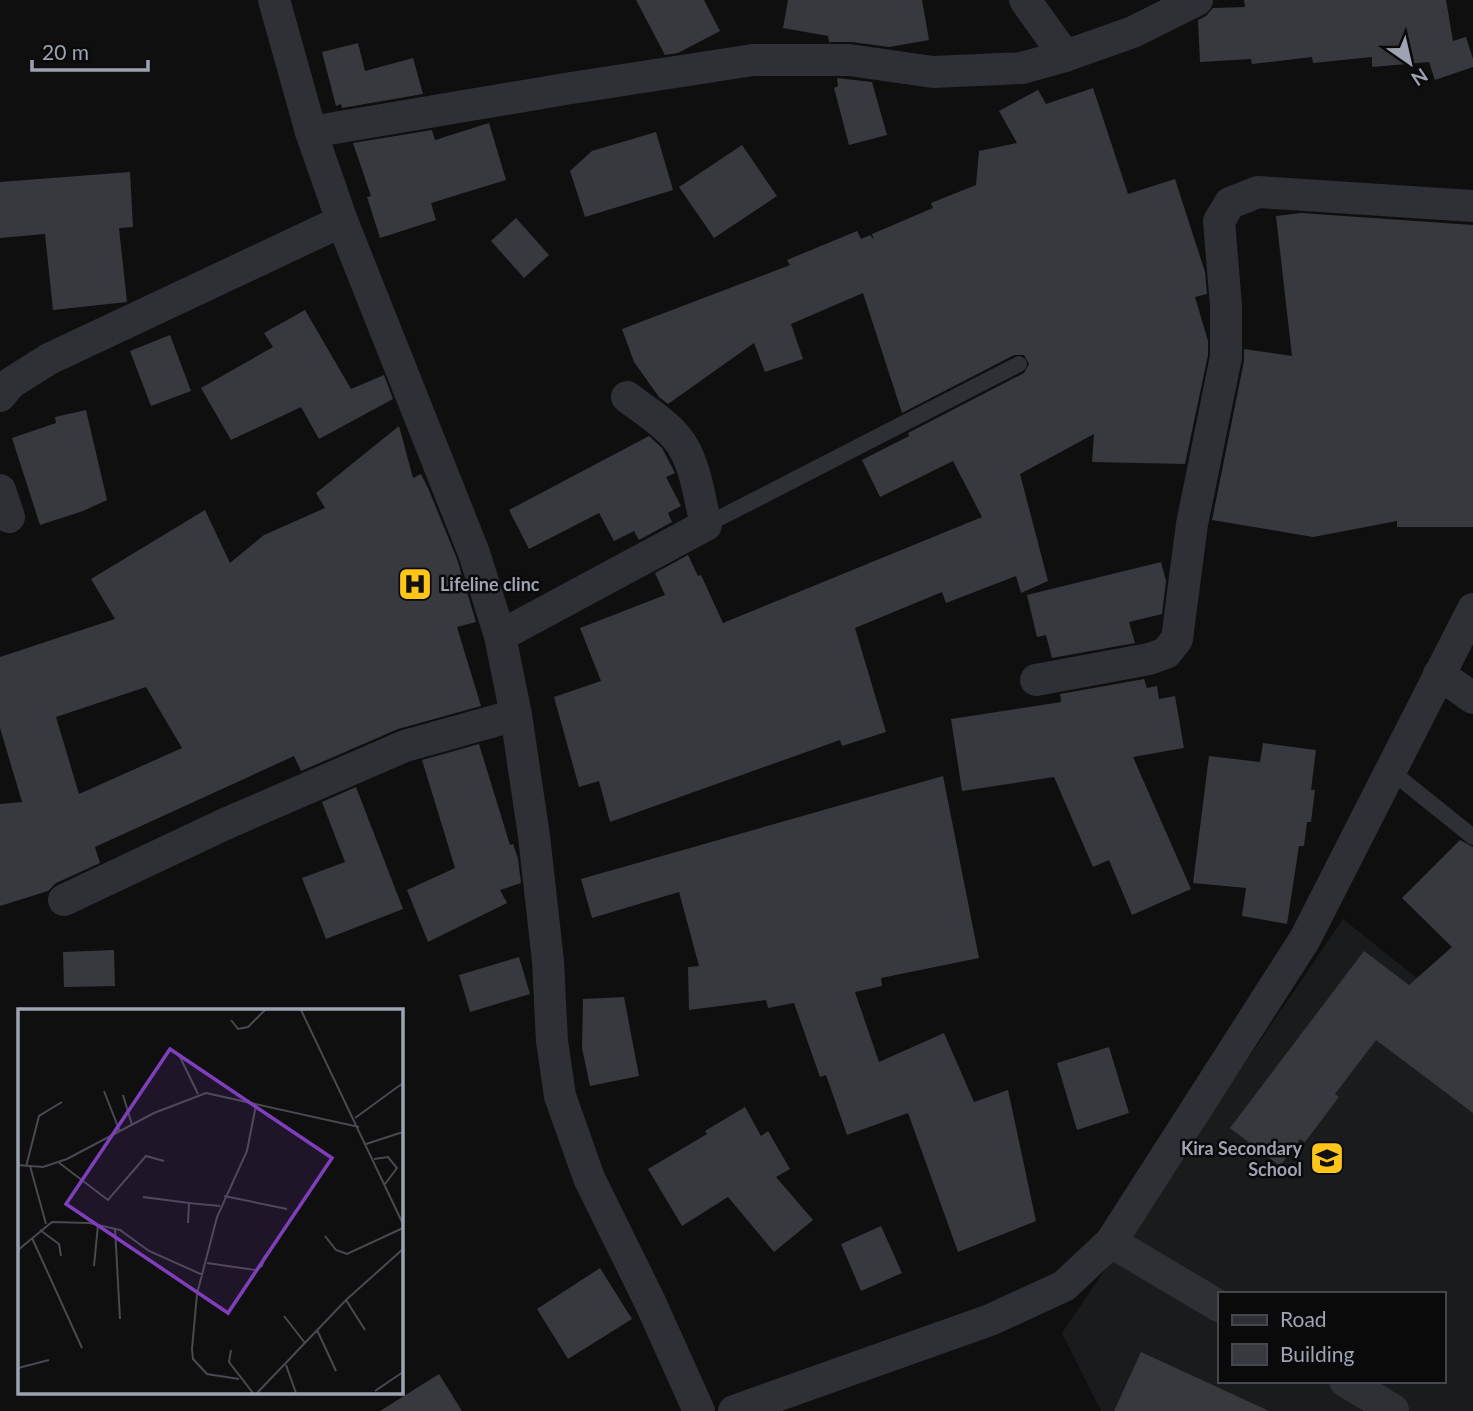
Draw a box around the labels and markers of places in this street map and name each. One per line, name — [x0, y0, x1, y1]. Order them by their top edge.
hospital icon: Lifeline clinc — [396, 565, 434, 603]
place label: Lifeline clinc — [440, 573, 540, 595]
place label: Kira Secondary School — [1181, 1137, 1302, 1180]
school or university icon: Kira Secondary School — [1308, 1139, 1346, 1177]

